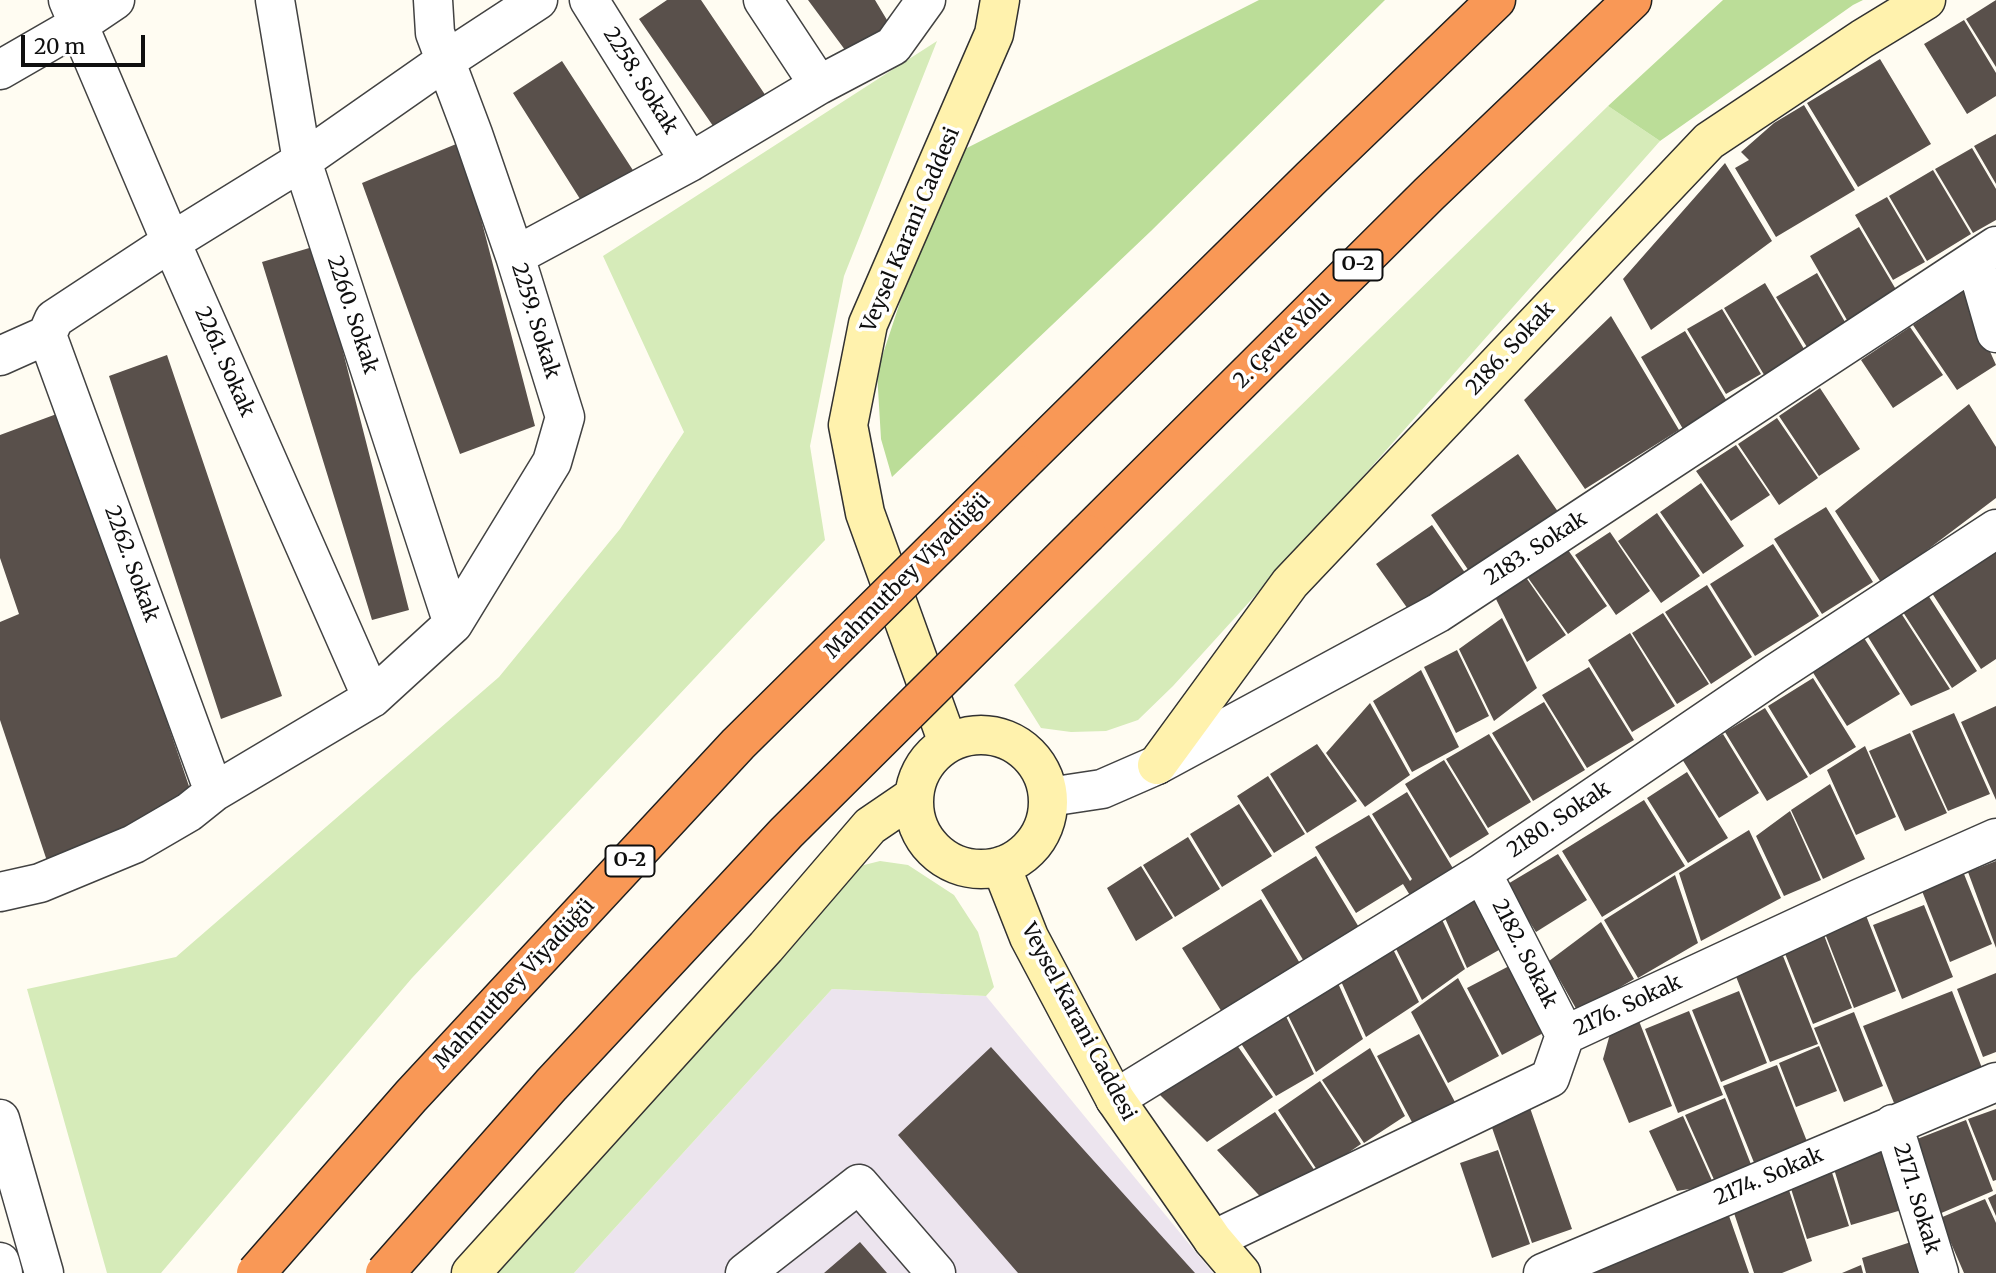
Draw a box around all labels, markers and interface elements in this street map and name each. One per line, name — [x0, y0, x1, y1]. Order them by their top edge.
scale bar — [24, 21, 149, 65]
street label: 2258. Sokak — [597, 23, 683, 139]
text: 20 m — [34, 33, 85, 60]
street label: Veysel Karani Caddesi — [856, 124, 966, 336]
road number: O-2 — [1334, 249, 1382, 280]
street label: 2260. Sokak — [321, 253, 383, 377]
street label: 2259. Sokak — [505, 260, 565, 382]
street label: 2. Çevre Yolu — [1229, 286, 1337, 394]
street label: 2186. Sokak — [1461, 297, 1561, 401]
street label: 2261. Sokak — [189, 303, 259, 421]
street label: Mahmutbey Viyadüğü — [820, 488, 996, 664]
street label: 2262. Sokak — [98, 503, 164, 625]
street label: 2183. Sokak — [1480, 507, 1592, 591]
street label: 2180. Sokak — [1503, 776, 1615, 864]
road number: O-2 — [606, 846, 654, 876]
street label: Mahmutbey Viyadüğü — [430, 894, 600, 1074]
street label: 2182. Sokak — [1486, 896, 1562, 1012]
street label: Veysel Karani Caddesi — [1015, 919, 1141, 1125]
street label: 2176. Sokak — [1570, 970, 1686, 1042]
street label: 2171. Sokak — [1887, 1141, 1945, 1257]
street label: 2174. Sokak — [1711, 1143, 1827, 1211]

